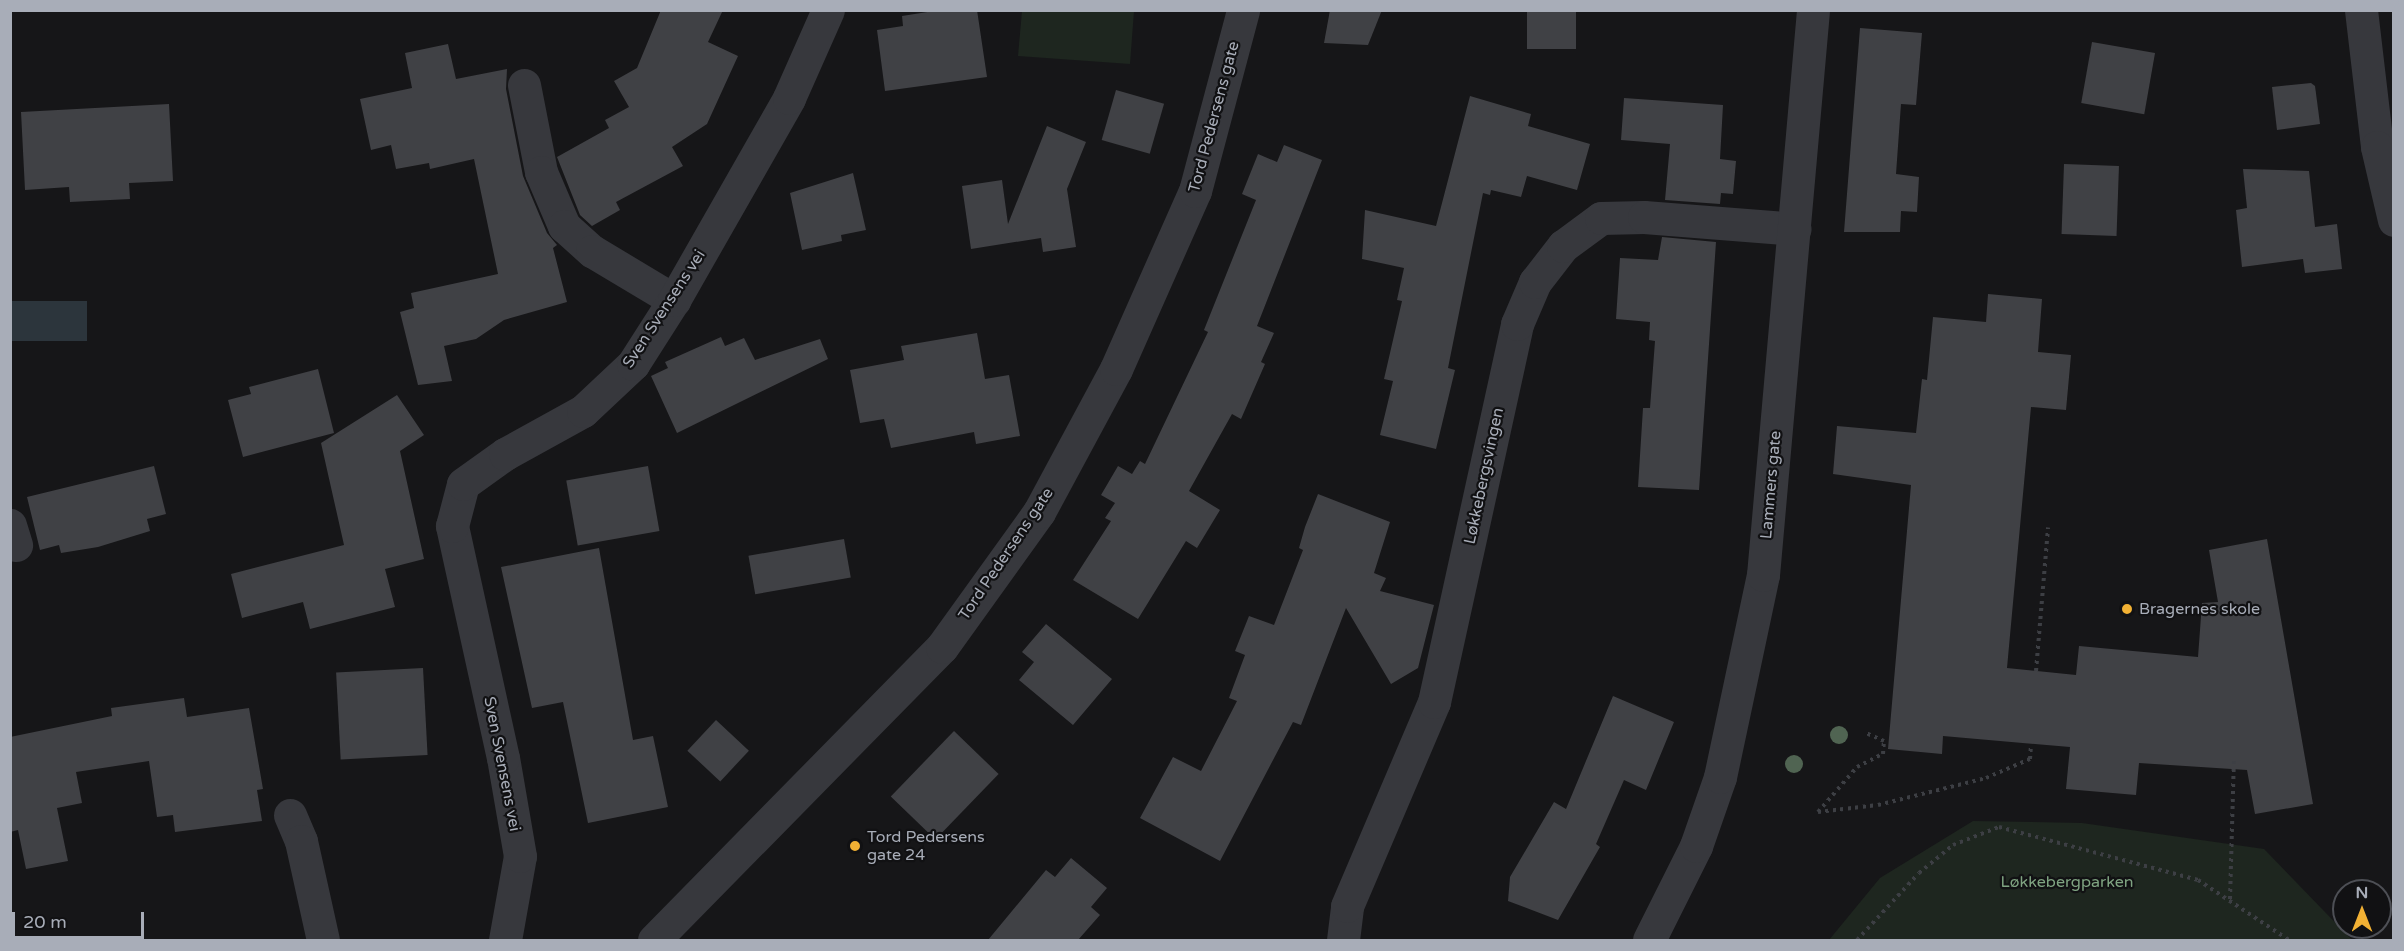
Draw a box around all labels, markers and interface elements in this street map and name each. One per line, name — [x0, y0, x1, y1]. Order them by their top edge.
street label: Tord Pedersens gate — [1185, 39, 1243, 195]
street label: Sven Svensens vei — [619, 246, 709, 372]
street label: Løkkebergsvingen — [1460, 406, 1508, 546]
street label: Lammers gate — [1757, 430, 1785, 540]
street label: Tord Pedersens gate — [955, 484, 1057, 624]
place label: Bragernes skole — [2139, 599, 2260, 619]
marker: Bragernes skole — [2120, 602, 2134, 616]
street label: Sven Svensens vei — [480, 695, 524, 833]
place label: Tord Pedersens gate 24 — [867, 827, 985, 865]
marker: Tord Pedersens gate 24 — [848, 839, 862, 853]
park label: Løkkebergparken — [2000, 872, 2134, 892]
north arrow — [2332, 879, 2392, 939]
text: N — [2356, 883, 2368, 903]
scale bar — [15, 900, 147, 938]
text: 20 m — [23, 911, 67, 933]

